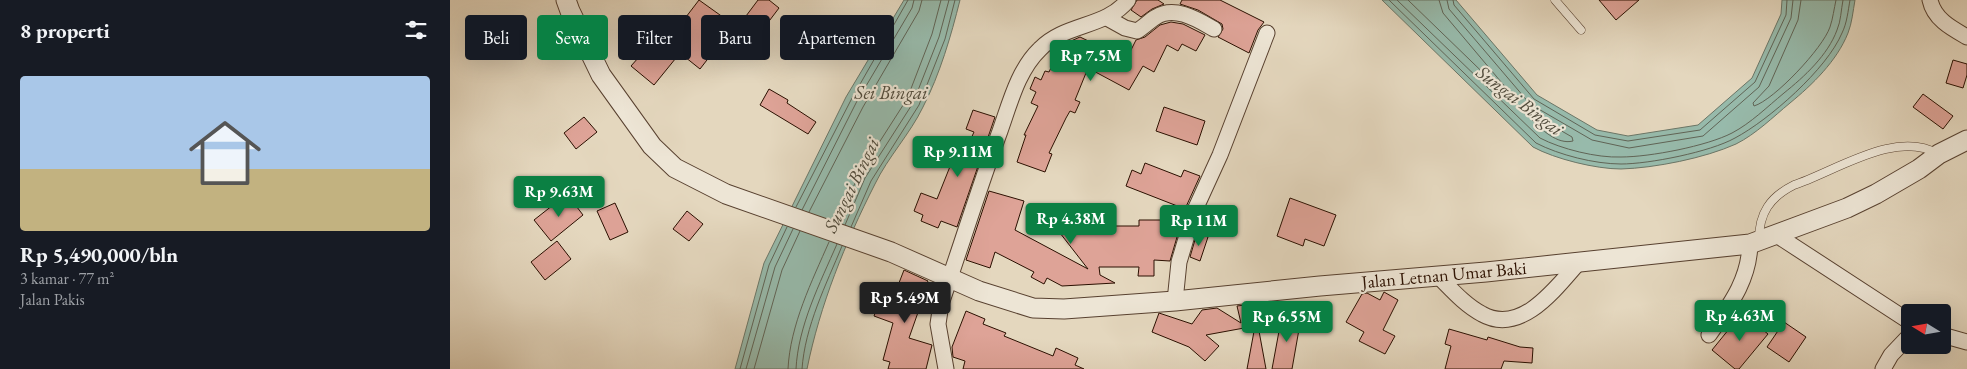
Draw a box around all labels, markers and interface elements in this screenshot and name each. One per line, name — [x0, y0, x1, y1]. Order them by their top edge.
chip: Beli — [465, 15, 527, 60]
chip: Sewa — [537, 15, 608, 60]
chip: Filter — [618, 15, 691, 60]
chip: Baru — [701, 15, 770, 60]
chip: Apartemen — [780, 15, 894, 60]
icon: filters — [402, 16, 430, 44]
text: 8 properti — [20, 17, 110, 44]
pin: Rp 7.5M — [1045, 39, 1137, 82]
text: Rp 7.5M — [1061, 45, 1121, 66]
water label: Sungai Bingai — [1471, 59, 1569, 142]
water label: Sei Bingai — [854, 80, 929, 105]
icon: home — [180, 108, 270, 198]
water label: Sungai Bingai — [817, 132, 886, 238]
pin: Rp 9.11M — [906, 136, 1010, 178]
text: Rp 9.11M — [924, 141, 992, 162]
pin: Rp 9.63M — [507, 176, 611, 218]
text: Rp 9.63M — [525, 181, 593, 202]
pin: Rp 4.38M — [1019, 202, 1123, 245]
pin: Rp 11M — [1158, 204, 1240, 247]
text: Rp 4.38M — [1037, 208, 1105, 229]
text: Rp 11M — [1171, 210, 1227, 231]
text: Rp 5,490,000/bln — [20, 241, 178, 268]
street label: Jalan Letnan Umar Baki — [1358, 256, 1528, 293]
text: 3 kamar · 77 m² — [20, 268, 114, 289]
pin: Rp 5.49M — [853, 282, 957, 324]
text: Rp 5.49M — [871, 287, 939, 308]
text: Jalan Pakis — [20, 289, 85, 310]
pin: Rp 6.55M — [1235, 300, 1339, 343]
pin: Rp 4.63M — [1688, 300, 1792, 342]
north arrow — [1901, 304, 1951, 354]
map controls — [1901, 304, 1951, 354]
text: Rp 4.63M — [1706, 305, 1774, 326]
text: Rp 6.55M — [1253, 306, 1321, 327]

